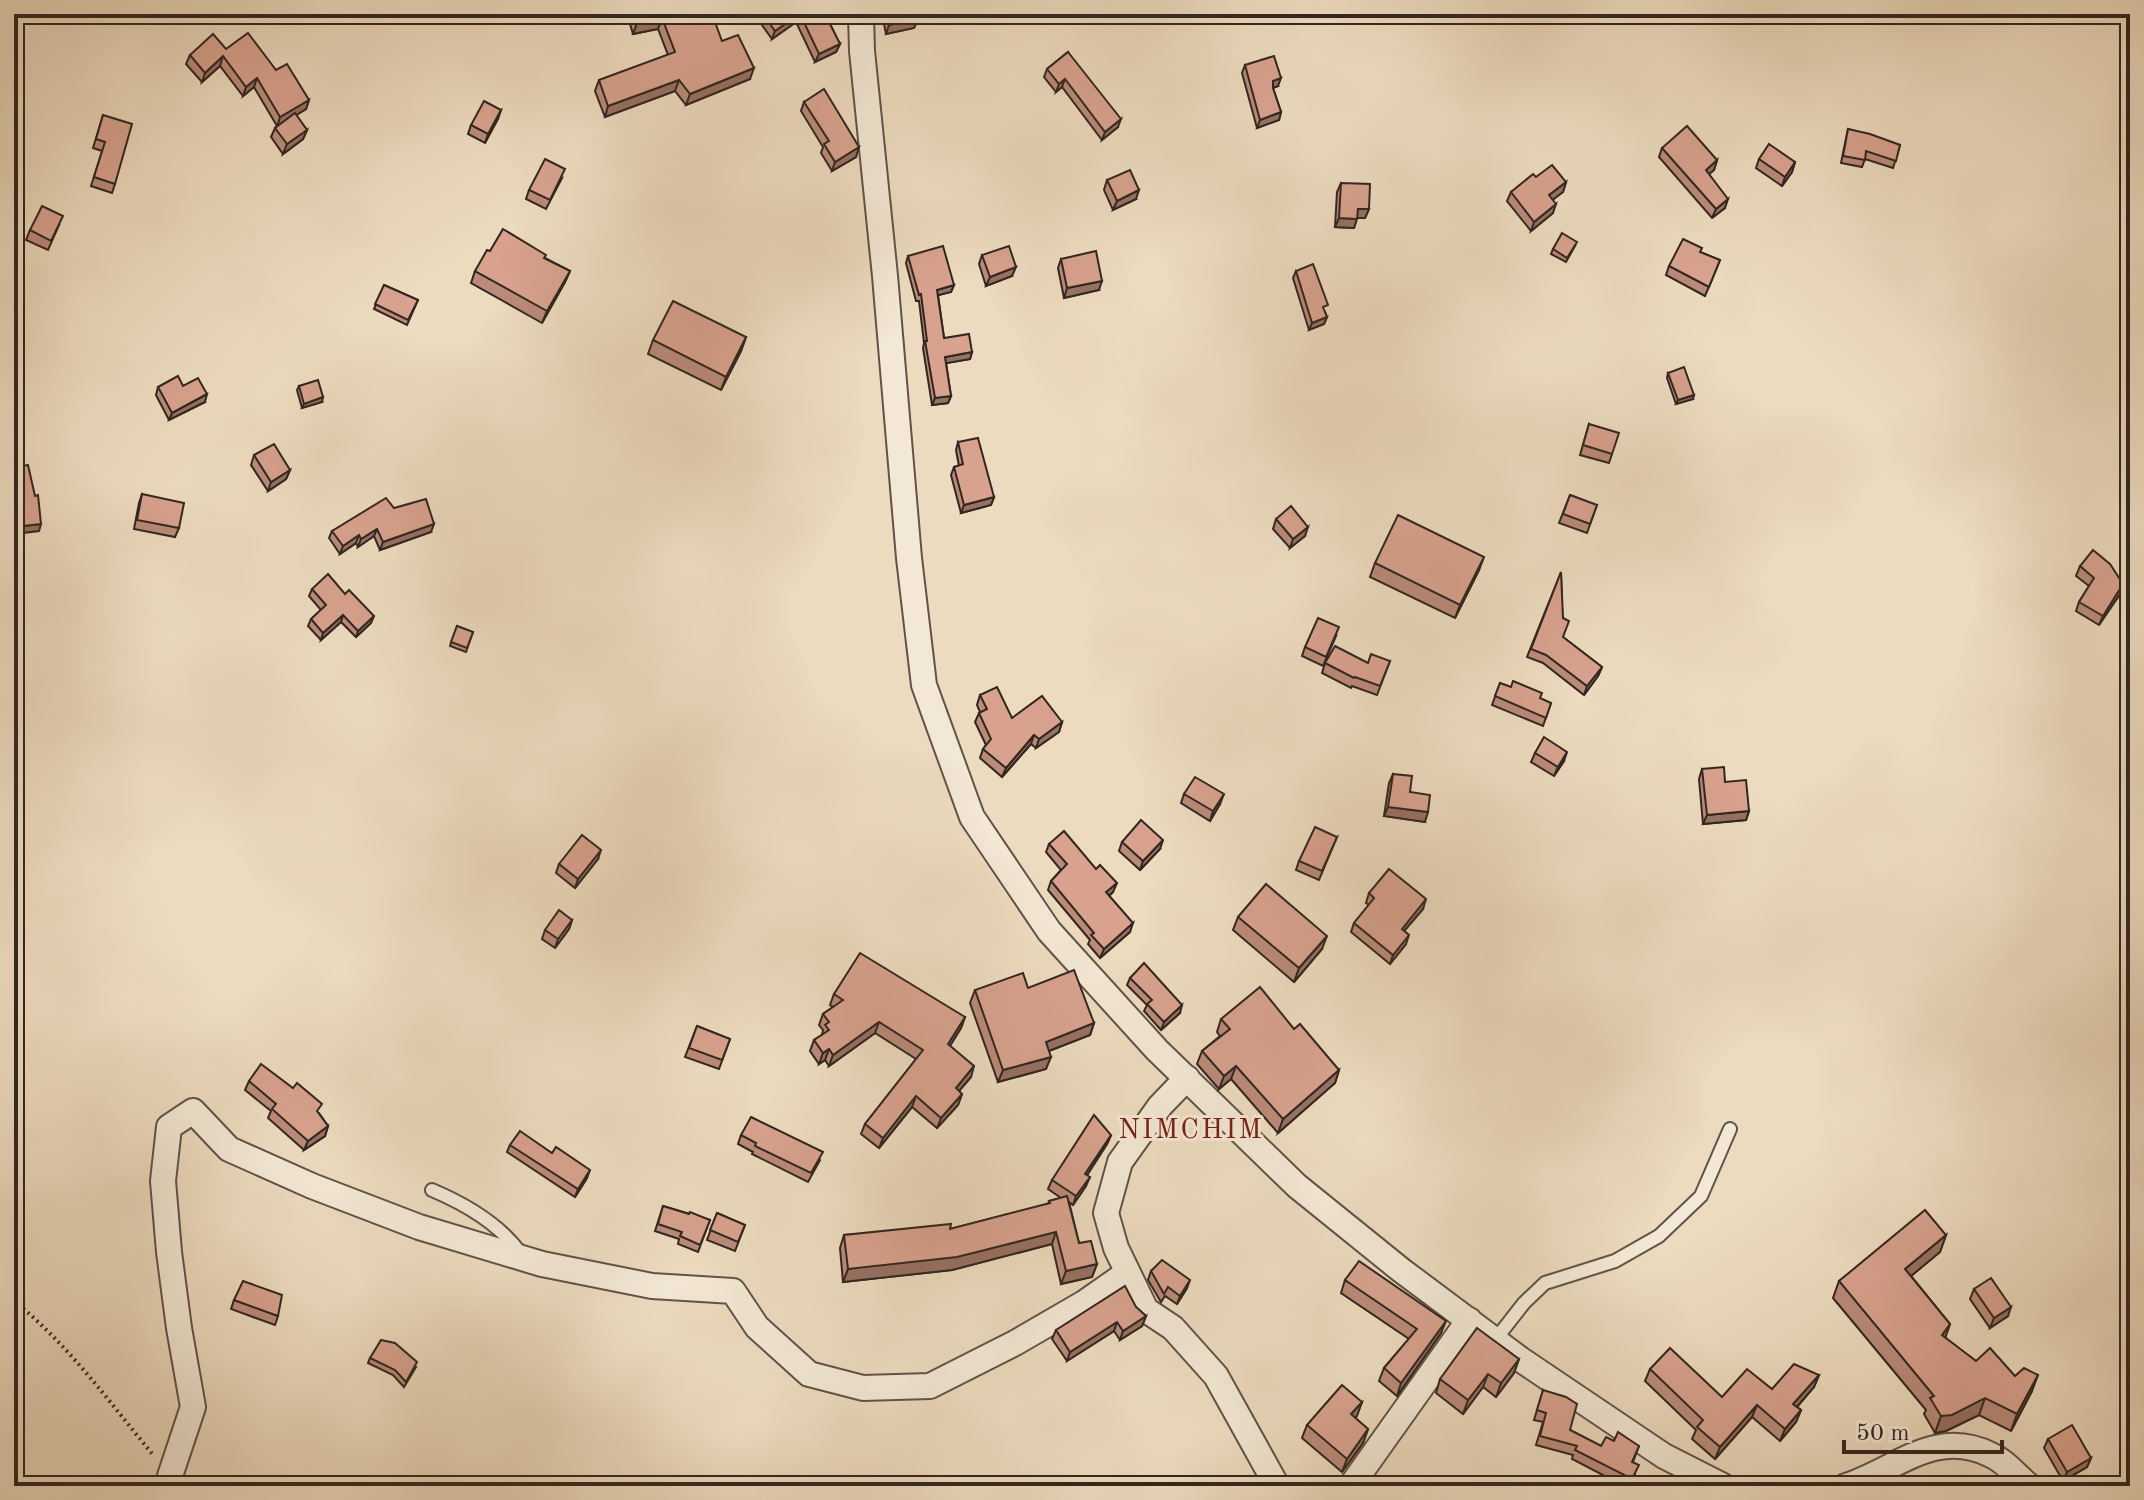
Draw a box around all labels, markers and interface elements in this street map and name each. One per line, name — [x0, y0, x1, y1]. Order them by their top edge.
district label: NIMCHIM — [1118, 1117, 1264, 1145]
scale bar — [1844, 1404, 2002, 1454]
text: 50 m — [1856, 1422, 1910, 1446]

